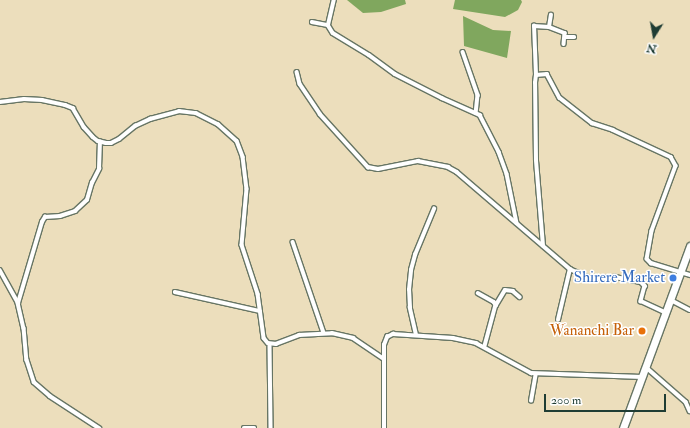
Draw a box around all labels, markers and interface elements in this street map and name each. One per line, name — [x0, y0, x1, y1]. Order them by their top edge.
north arrow — [634, 16, 674, 56]
text: N — [646, 41, 658, 56]
place label: Shirere Market — [574, 269, 665, 287]
marker: Shirere Market — [668, 273, 678, 283]
place label: Wananchi Bar — [550, 322, 634, 340]
marker: Wananchi Bar — [637, 326, 647, 336]
scale bar — [546, 386, 668, 412]
text: 200 m — [551, 393, 581, 408]

